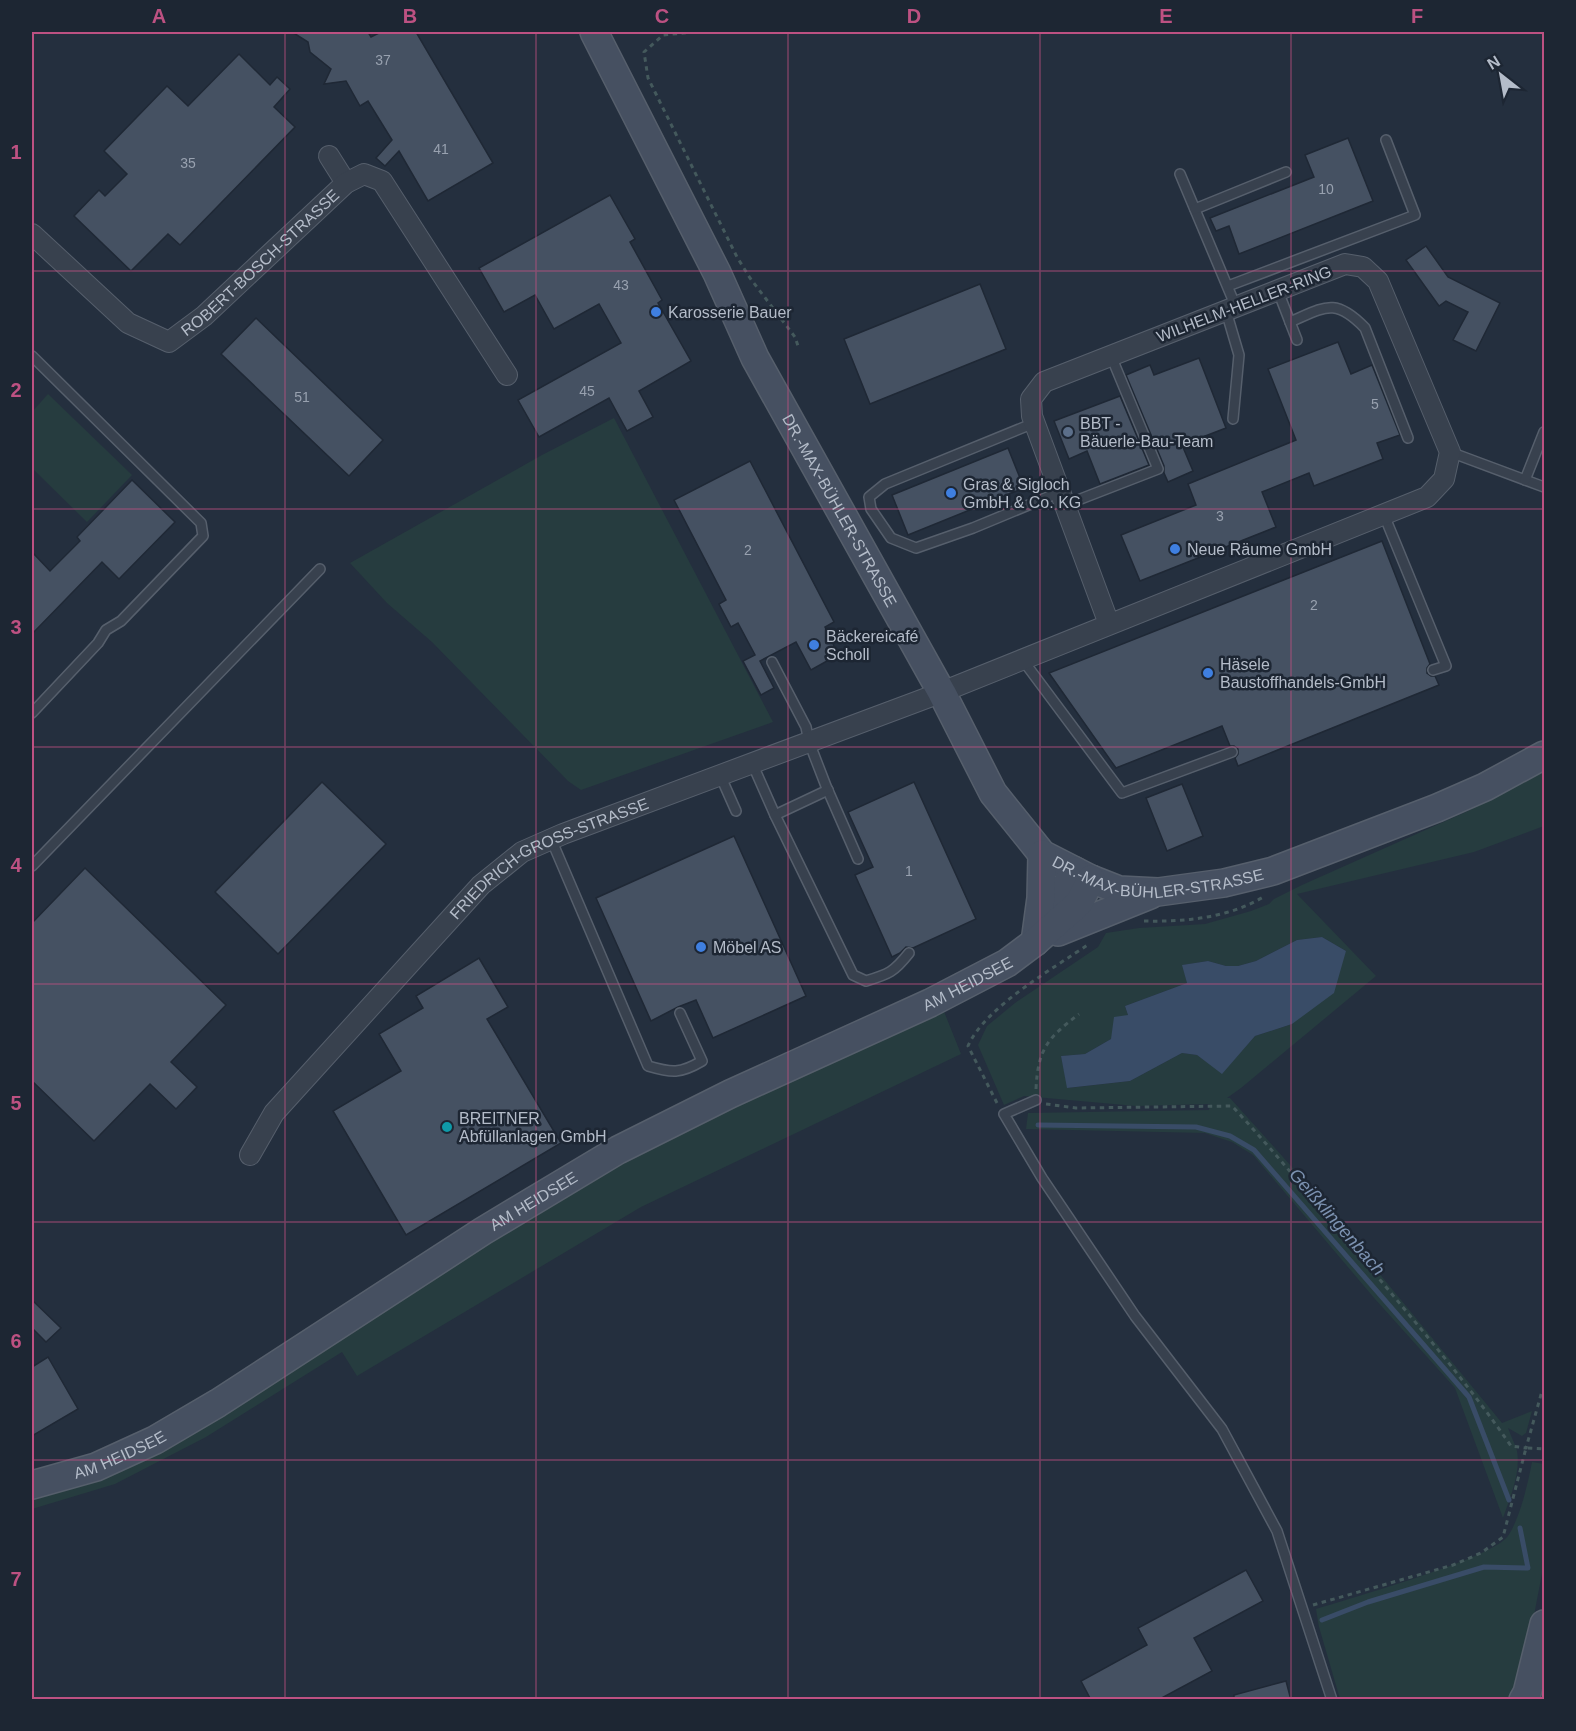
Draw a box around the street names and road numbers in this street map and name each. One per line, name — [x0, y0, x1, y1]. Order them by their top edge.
street label: ROBERT-BOSCH-STRASSE — [178, 186, 342, 339]
street label: WILHELM-HELLER-RING — [1154, 263, 1334, 345]
street label: DR.-MAX-BÜHLER-STRASSE — [779, 411, 900, 609]
street label: FRIEDRICH-GROSS-STRASSE — [446, 794, 651, 922]
street label: DR.-MAX-BÜHLER-STRASSE — [1050, 852, 1265, 901]
street label: AM HEIDSEE — [920, 953, 1015, 1014]
street label: AM HEIDSEE — [487, 1168, 580, 1234]
street label: AM HEIDSEE — [72, 1427, 169, 1481]

